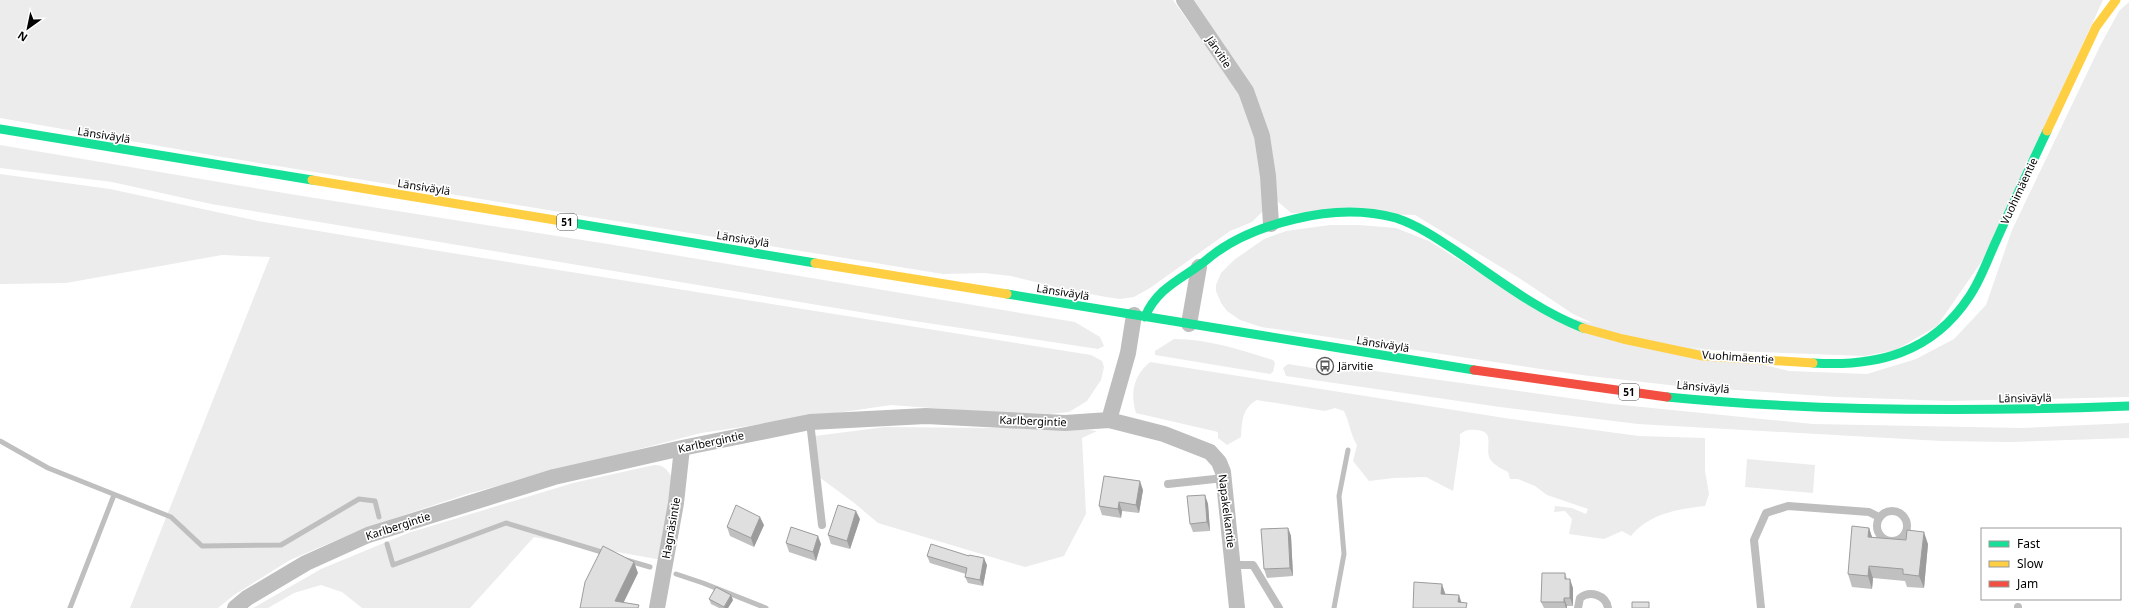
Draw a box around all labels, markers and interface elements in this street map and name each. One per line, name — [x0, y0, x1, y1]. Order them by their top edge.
north arrow — [8, 8, 48, 48]
text: N — [14, 28, 30, 46]
street label: Järvitie — [1203, 32, 1235, 70]
street label: Länsiväylä — [77, 123, 132, 146]
street label: Vuohimäentie — [1997, 155, 2041, 227]
street label: Länsiväylä — [397, 175, 452, 198]
road number: 51 — [557, 214, 577, 230]
street label: Länsiväylä — [716, 227, 771, 250]
street label: Länsiväylä — [1036, 280, 1091, 303]
street label: Länsiväylä — [1356, 332, 1411, 355]
street label: Vuohimäentie — [1702, 347, 1775, 366]
bus stop icon: Järvitie — [1315, 356, 1335, 376]
place label: Järvitie — [1337, 358, 1373, 373]
street label: Länsiväylä — [1676, 377, 1730, 396]
road number: 51 — [1619, 384, 1639, 400]
street label: Länsiväylä — [1998, 390, 2052, 405]
street label: Karlbergintie — [999, 412, 1067, 429]
street label: Karlbergintie — [676, 427, 745, 456]
street label: Napakelkantie — [1216, 473, 1239, 549]
street label: Hagnäsintie — [658, 496, 683, 560]
street label: Karlbergintie — [364, 508, 432, 543]
legend — [1981, 528, 2121, 600]
text: Fast — [2017, 535, 2041, 552]
text: Slow — [2017, 555, 2044, 572]
text: Jam — [2016, 575, 2038, 592]

